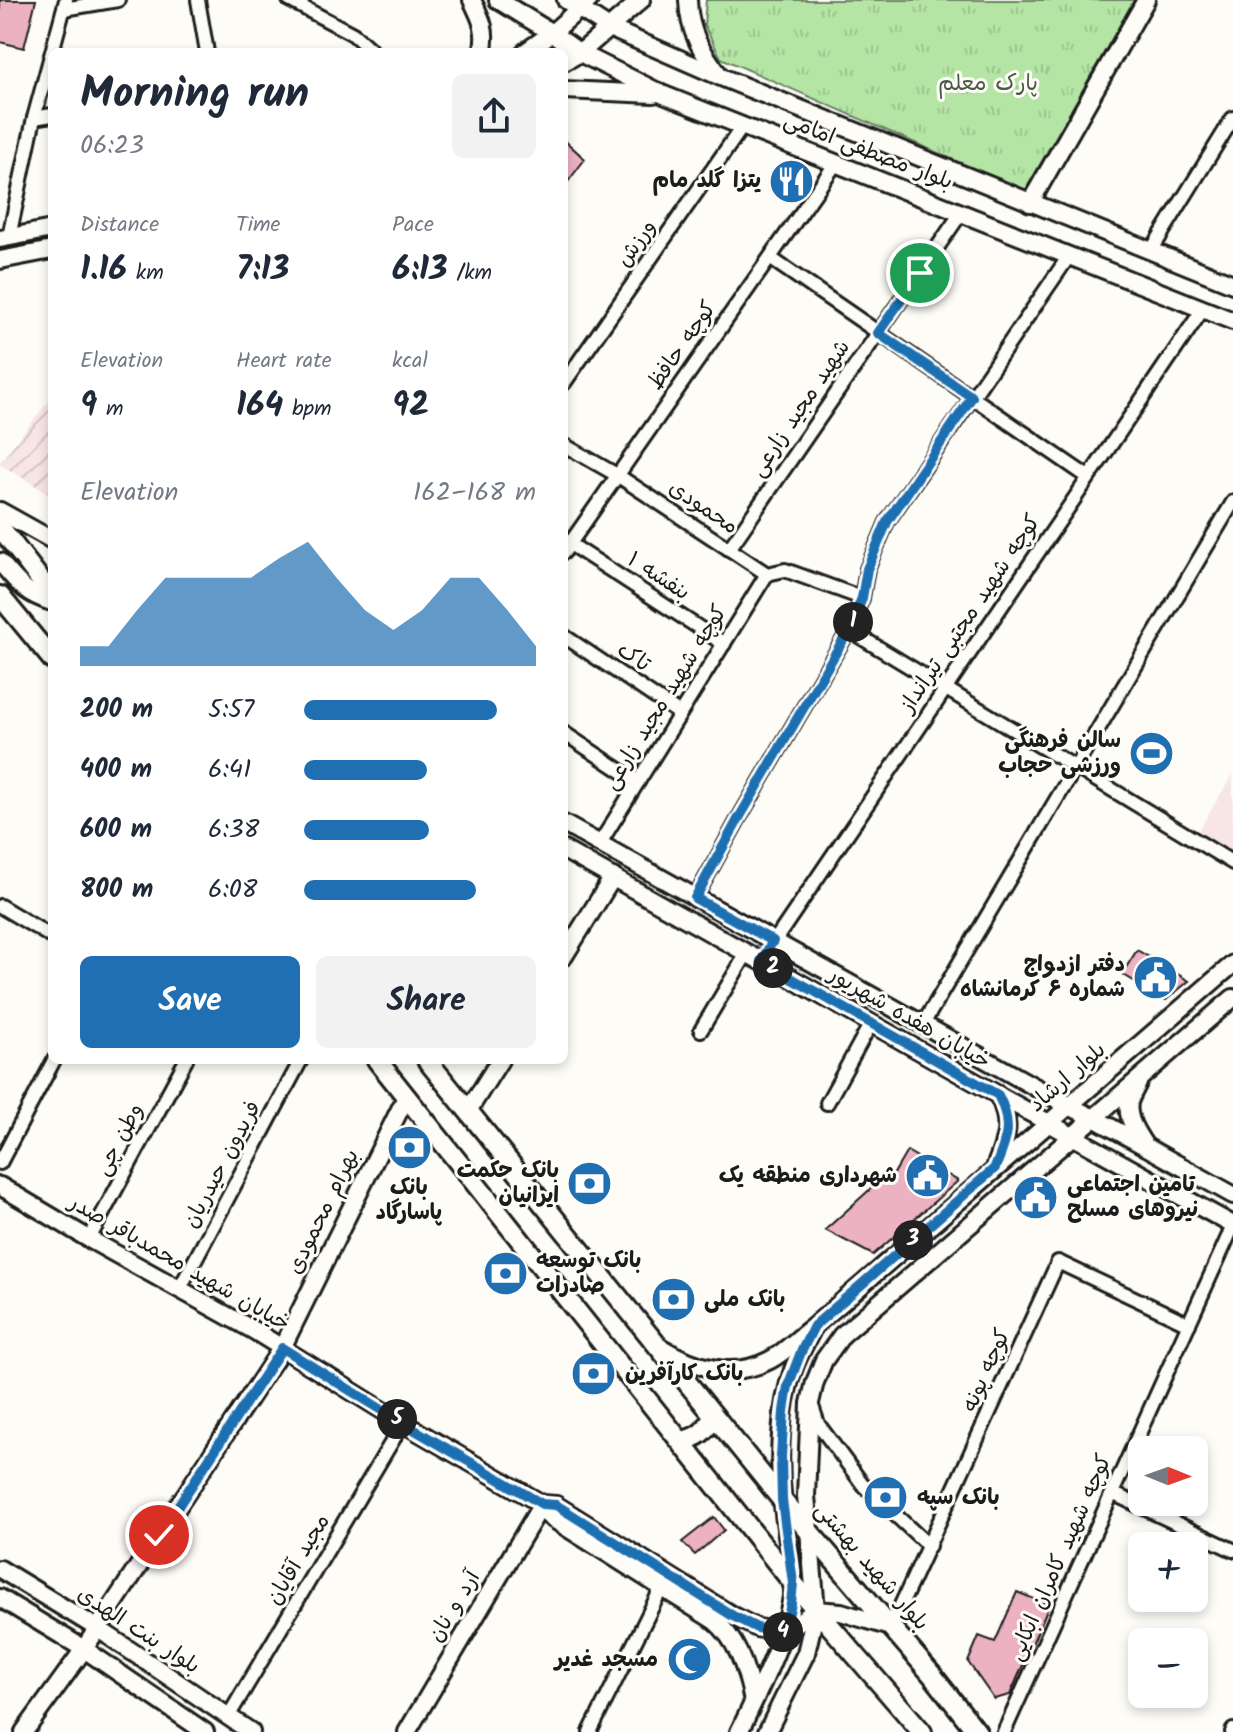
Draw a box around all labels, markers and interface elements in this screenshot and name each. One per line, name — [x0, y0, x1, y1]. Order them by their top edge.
text: Morning run — [80, 60, 309, 130]
park label: پارک معلم — [938, 67, 1038, 102]
button: share — [452, 74, 536, 158]
street label: بلوار مصطفی امامی — [778, 104, 958, 200]
text: 06:23 — [80, 125, 144, 167]
restaurant icon: یتزا گلد مام — [768, 157, 816, 205]
place label: یتزا گلد مام — [652, 164, 761, 199]
text: Distance — [80, 208, 159, 243]
text: Time — [236, 208, 280, 243]
text: Pace — [392, 208, 434, 243]
street label: ورزش — [608, 213, 666, 275]
pin — [886, 239, 954, 307]
text: 1.16 — [80, 243, 127, 297]
text: 7:13 — [236, 243, 289, 297]
text: 6:13 — [392, 243, 448, 297]
icon: arrive — [898, 251, 942, 295]
text: km — [127, 256, 164, 291]
text: /km — [448, 256, 492, 291]
street label: کوچه حافظ — [639, 294, 727, 398]
street label: شهید مجید زارعی — [742, 333, 860, 485]
text: Elevation — [80, 344, 163, 379]
text: Heart rate — [236, 344, 332, 379]
text: kcal — [392, 344, 428, 379]
text: 9 — [80, 379, 97, 433]
text: 164 — [236, 379, 283, 433]
text: 92 — [392, 379, 429, 433]
text: m — [97, 392, 124, 427]
text: bpm — [283, 392, 332, 427]
text: Elevation — [80, 472, 178, 514]
text: 162–168 m — [413, 472, 536, 514]
street label: محمودی — [661, 472, 745, 544]
street label: کوچه شهید مجتبی تیرانداز — [890, 508, 1051, 722]
street label: بنفشه ۱ — [619, 543, 697, 611]
street label: کوچه شهید مجید زارعی — [595, 598, 737, 798]
pin: 1 — [833, 602, 873, 642]
text: 1 — [850, 604, 856, 639]
street label: تاک — [609, 634, 658, 682]
text: 200 m — [80, 689, 153, 731]
text: 5:57 — [208, 689, 254, 731]
place label: سالن فرهنگی ورزشی حجاب — [998, 724, 1121, 784]
sports icon: سالن فرهنگی ورزشی حجاب — [1128, 730, 1176, 778]
text: 400 m — [80, 749, 152, 791]
text: 6:41 — [208, 749, 251, 791]
text: 600 m — [80, 809, 152, 851]
text: 6:38 — [208, 809, 259, 851]
text: 800 m — [80, 869, 153, 911]
text: 6:08 — [208, 869, 258, 911]
pin: 2 — [753, 948, 793, 988]
place label: دفتر ازدواج شماره ۶ کرمانشاه — [960, 948, 1125, 1008]
text: 2 — [767, 950, 779, 985]
public building icon: دفتر ازدواج شماره ۶ کرمانشاه — [1132, 954, 1180, 1002]
button: Save — [80, 956, 300, 1048]
button: Share — [316, 956, 536, 1048]
street label: خیابان هفده شهریور — [820, 957, 997, 1080]
street label: بلوار ارشاد — [1021, 1034, 1115, 1122]
street label: فریدون حیدریان — [175, 1095, 271, 1235]
street label: وطن چی — [86, 1097, 154, 1183]
bank icon: بانک پاسارگاد — [385, 1123, 433, 1171]
street label: بهرام محمودی — [279, 1143, 369, 1281]
public building icon: شهرداری منطقه یک — [904, 1152, 952, 1200]
place label: بانک حکمت ایرانیان — [457, 1154, 559, 1214]
place label: شهرداری منطقه یک — [719, 1159, 897, 1194]
bank icon: بانک حکمت ایرانیان — [566, 1160, 614, 1208]
place label: تامین اجتماعی نیروهای مسلح — [1067, 1168, 1198, 1228]
place label: بانک پاسارگاد — [376, 1171, 443, 1231]
public building icon: تامین اجتماعی نیروهای مسلح — [1012, 1174, 1060, 1222]
street label: خیابان شهید محمدباقر صدر — [60, 1185, 296, 1342]
pin: 3 — [893, 1220, 933, 1260]
text: 3 — [907, 1222, 919, 1257]
place label: بانک توسعه صادرات — [536, 1244, 641, 1304]
bank icon: بانک توسعه صادرات — [481, 1250, 529, 1298]
bank icon: بانک ملی — [649, 1276, 697, 1324]
place label: بانک ملی — [704, 1283, 785, 1318]
street label: کوچه پونه — [953, 1323, 1021, 1419]
bank icon: بانک کارآفرین — [570, 1350, 618, 1398]
place label: بانک کارآفرین — [625, 1357, 743, 1392]
pin: 5 — [377, 1399, 417, 1439]
text: 5 — [391, 1401, 403, 1436]
north arrow — [1128, 1436, 1208, 1516]
map controls — [1128, 1436, 1208, 1708]
street label: کوچه شهید کامران ابکایی — [1000, 1449, 1122, 1667]
bank icon: بانک سپه — [862, 1474, 910, 1522]
place label: بانک سپه — [917, 1481, 1000, 1516]
street label: بلوار شهید بهشتی — [805, 1495, 937, 1639]
pin — [125, 1501, 193, 1569]
street label: مجید آقایان — [258, 1508, 340, 1612]
icon: check — [137, 1513, 181, 1557]
button: + — [1128, 1532, 1208, 1612]
street label: آرد و نان — [420, 1563, 491, 1650]
street label: بلوار بنت الهدی — [69, 1578, 207, 1684]
pin: 4 — [763, 1612, 803, 1652]
text: 4 — [777, 1614, 789, 1649]
button: − — [1128, 1628, 1208, 1708]
mosque icon: مسجد غدیر — [665, 1636, 713, 1684]
place label: مسجد غدیر — [553, 1643, 658, 1678]

